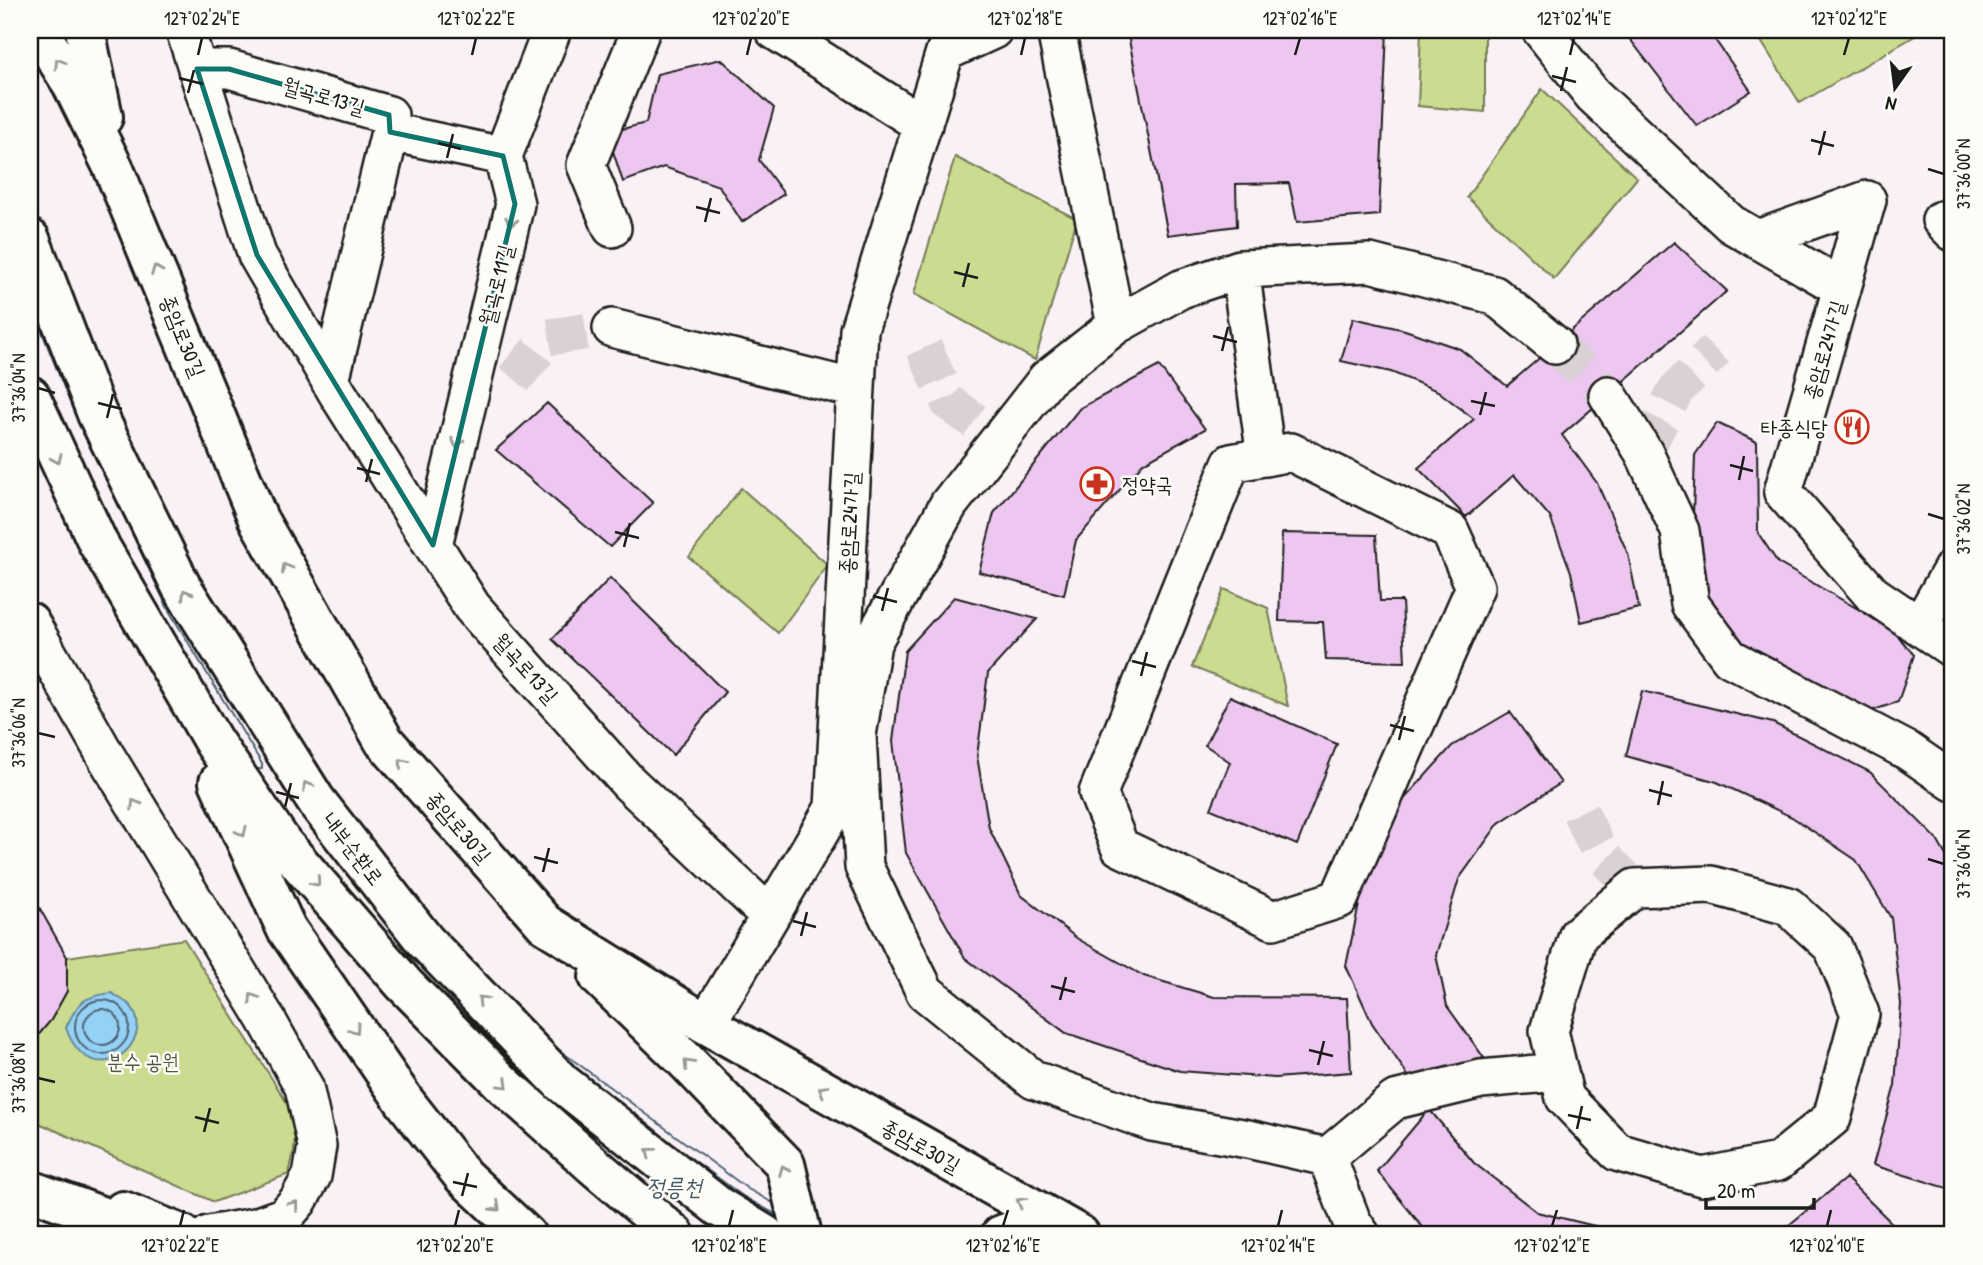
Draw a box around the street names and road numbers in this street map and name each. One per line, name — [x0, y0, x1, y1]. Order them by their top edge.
street label: 월곡로13길 — [279, 70, 369, 122]
street label: 월곡로11길 — [472, 241, 520, 329]
street label: 종암로30길 — [153, 291, 213, 382]
street label: 종암로24가길 — [1796, 297, 1852, 403]
street label: 종암로24가길 — [832, 471, 866, 575]
street label: 월곡로13길 — [487, 627, 565, 709]
street label: 종암로30길 — [420, 785, 498, 869]
street label: 내부순환로 — [316, 807, 390, 891]
street label: 종암로30길 — [876, 1112, 966, 1180]

